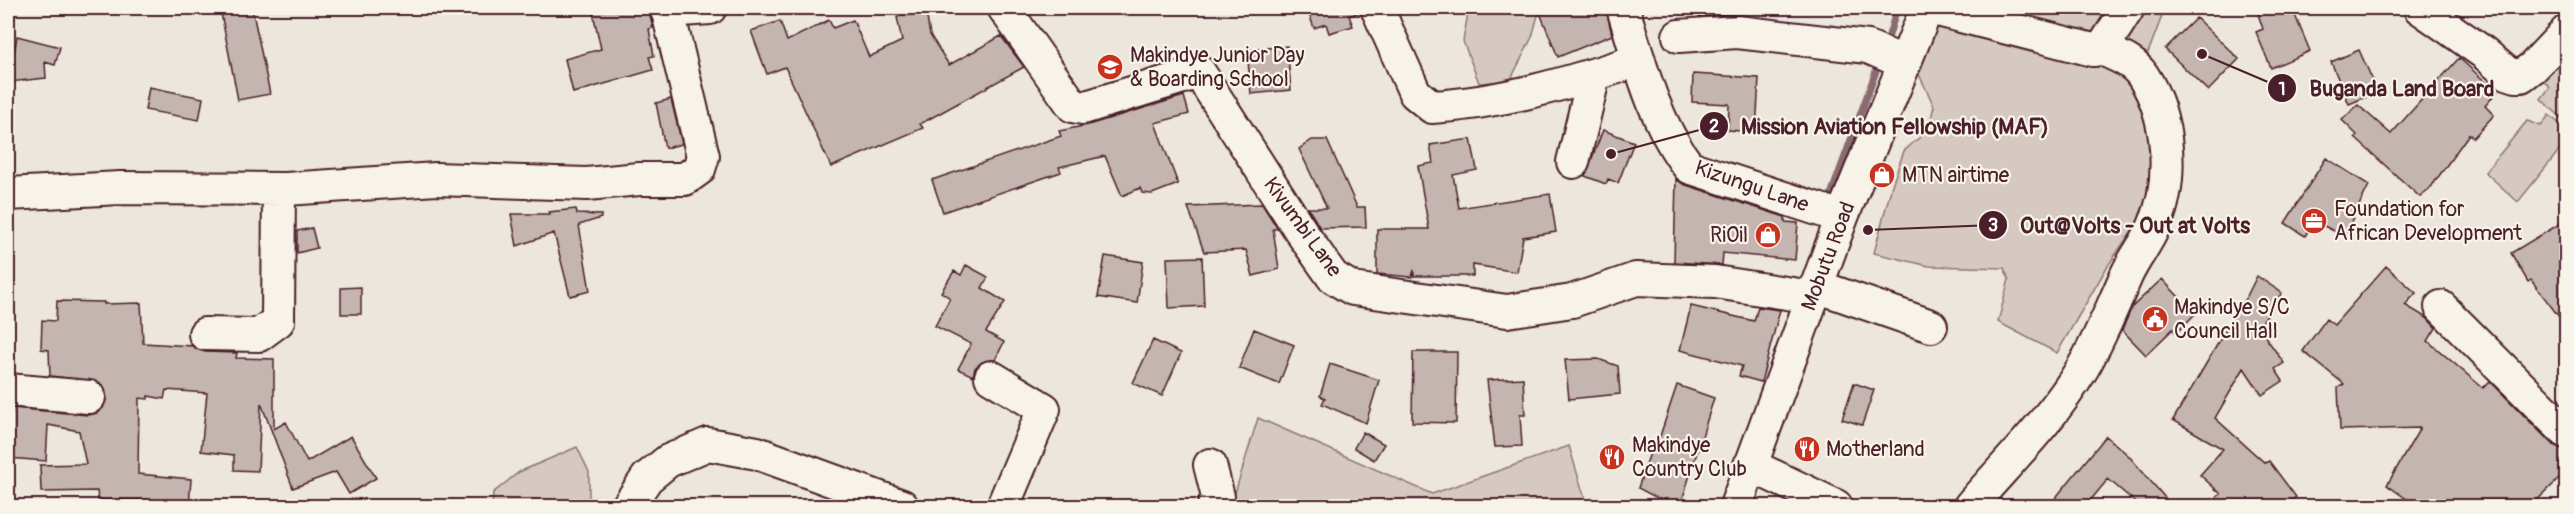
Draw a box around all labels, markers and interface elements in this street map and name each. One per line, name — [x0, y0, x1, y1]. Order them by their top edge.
place label: Makindye Junior Day & Boarding School — [1130, 42, 1305, 93]
school or university icon: Makindye Junior Day & Boarding School — [1095, 52, 1125, 82]
callout: Buganda Land Board — [2267, 68, 2507, 108]
text: Buganda Land Board — [2309, 75, 2495, 103]
text: 1 — [2278, 78, 2286, 101]
callout: Mission Aviation Fellowship (MAF) — [1699, 106, 2061, 146]
text: Mission Aviation Fellowship (MAF) — [1741, 113, 2049, 141]
text: 2 — [1709, 115, 1719, 138]
street label: Kizungu Lane — [1691, 154, 1813, 219]
shop icon: MTN airtime — [1867, 160, 1897, 190]
place label: MTN airtime — [1902, 162, 2010, 189]
street label: Kivumbi Lane — [1257, 172, 1348, 283]
place label: Foundation for African Development — [2334, 196, 2523, 247]
street label: Mobutu Road — [1795, 198, 1862, 314]
callout: Out@Volts - Out at Volts — [1978, 205, 2262, 245]
office icon: Foundation for African Development — [2299, 206, 2329, 236]
text: Out@Volts - Out at Volts — [2020, 212, 2250, 240]
text: 3 — [1988, 214, 1998, 237]
shop icon: RiOil — [1753, 220, 1783, 250]
place label: RiOil — [1710, 222, 1748, 249]
place label: Makindye S/C Council Hall — [2174, 294, 2290, 345]
public building icon: Makindye S/C Council Hall — [2140, 304, 2170, 334]
place label: Makindye Country Club — [1632, 432, 1747, 483]
restaurant icon: Motherland — [1792, 434, 1822, 464]
place label: Motherland — [1826, 436, 1925, 463]
restaurant icon: Makindye Country Club — [1597, 442, 1627, 472]

